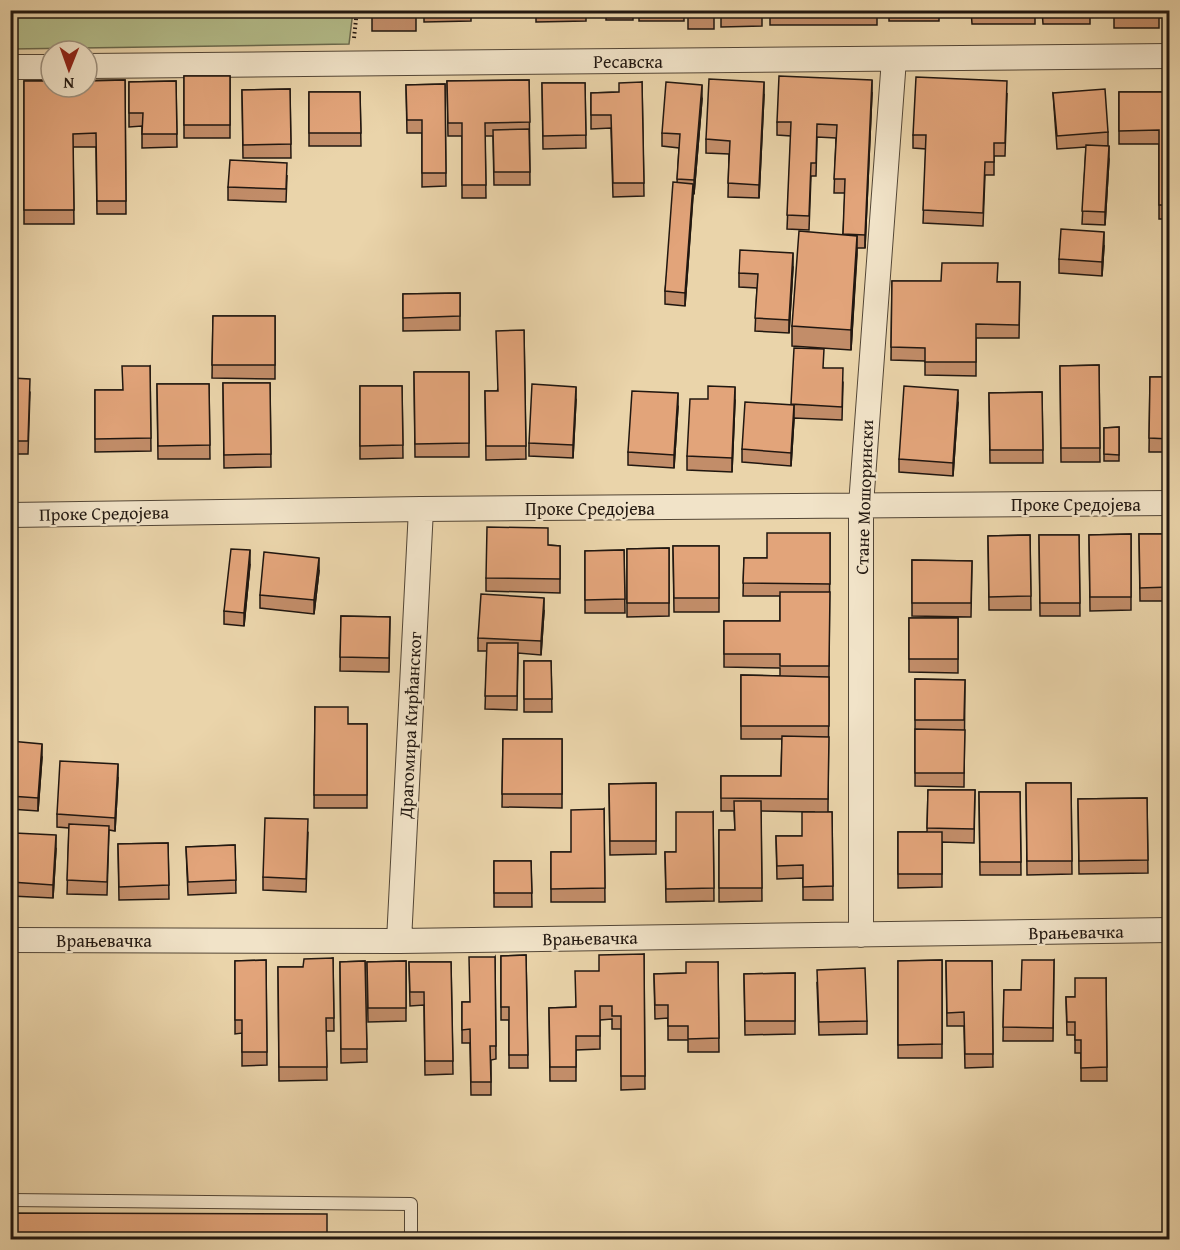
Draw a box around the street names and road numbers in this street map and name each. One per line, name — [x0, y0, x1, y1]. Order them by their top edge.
street label: Ресавска — [593, 48, 663, 75]
street label: Стане Мошорински — [848, 419, 880, 575]
street label: Проке Средојева — [1011, 491, 1141, 518]
street label: Проке Средојева — [525, 495, 655, 522]
street label: Проке Средојева — [39, 498, 170, 528]
street label: Драгомира Кирћанског — [392, 630, 428, 820]
street label: Врањевачка — [1028, 918, 1124, 946]
street label: Врањевачка — [542, 924, 638, 952]
street label: Врањевачка — [56, 927, 152, 954]

